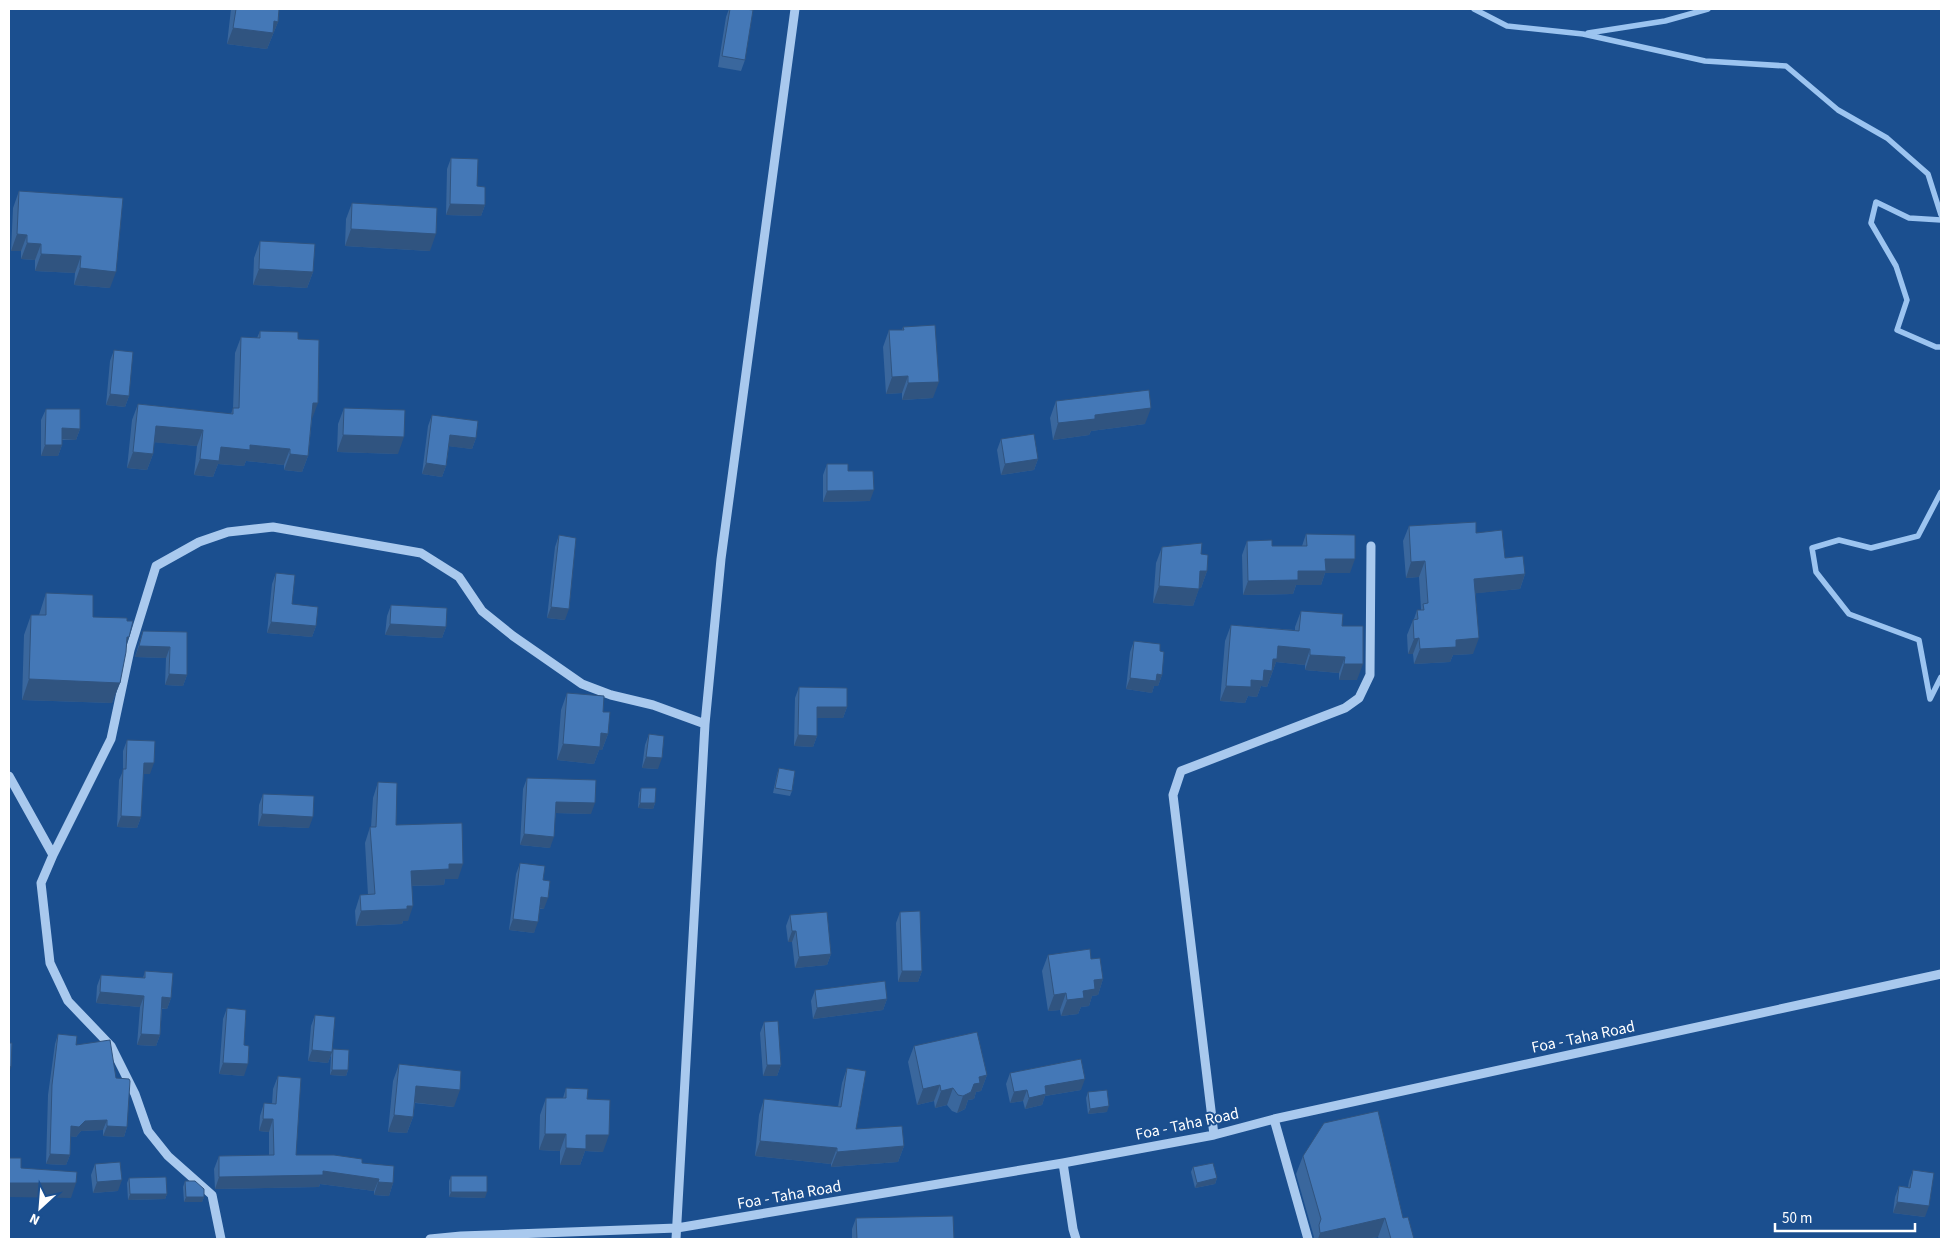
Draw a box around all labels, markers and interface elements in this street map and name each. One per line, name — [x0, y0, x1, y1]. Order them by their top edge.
street label: Foa - Taha Road — [1529, 1015, 1637, 1059]
street label: Foa - Taha Road — [1133, 1102, 1241, 1146]
street label: Foa - Taha Road — [735, 1175, 843, 1215]
north arrow — [15, 1183, 65, 1233]
scale bar — [1775, 1200, 1915, 1232]
text: N — [26, 1208, 43, 1230]
text: 50 m — [1782, 1208, 1812, 1229]

